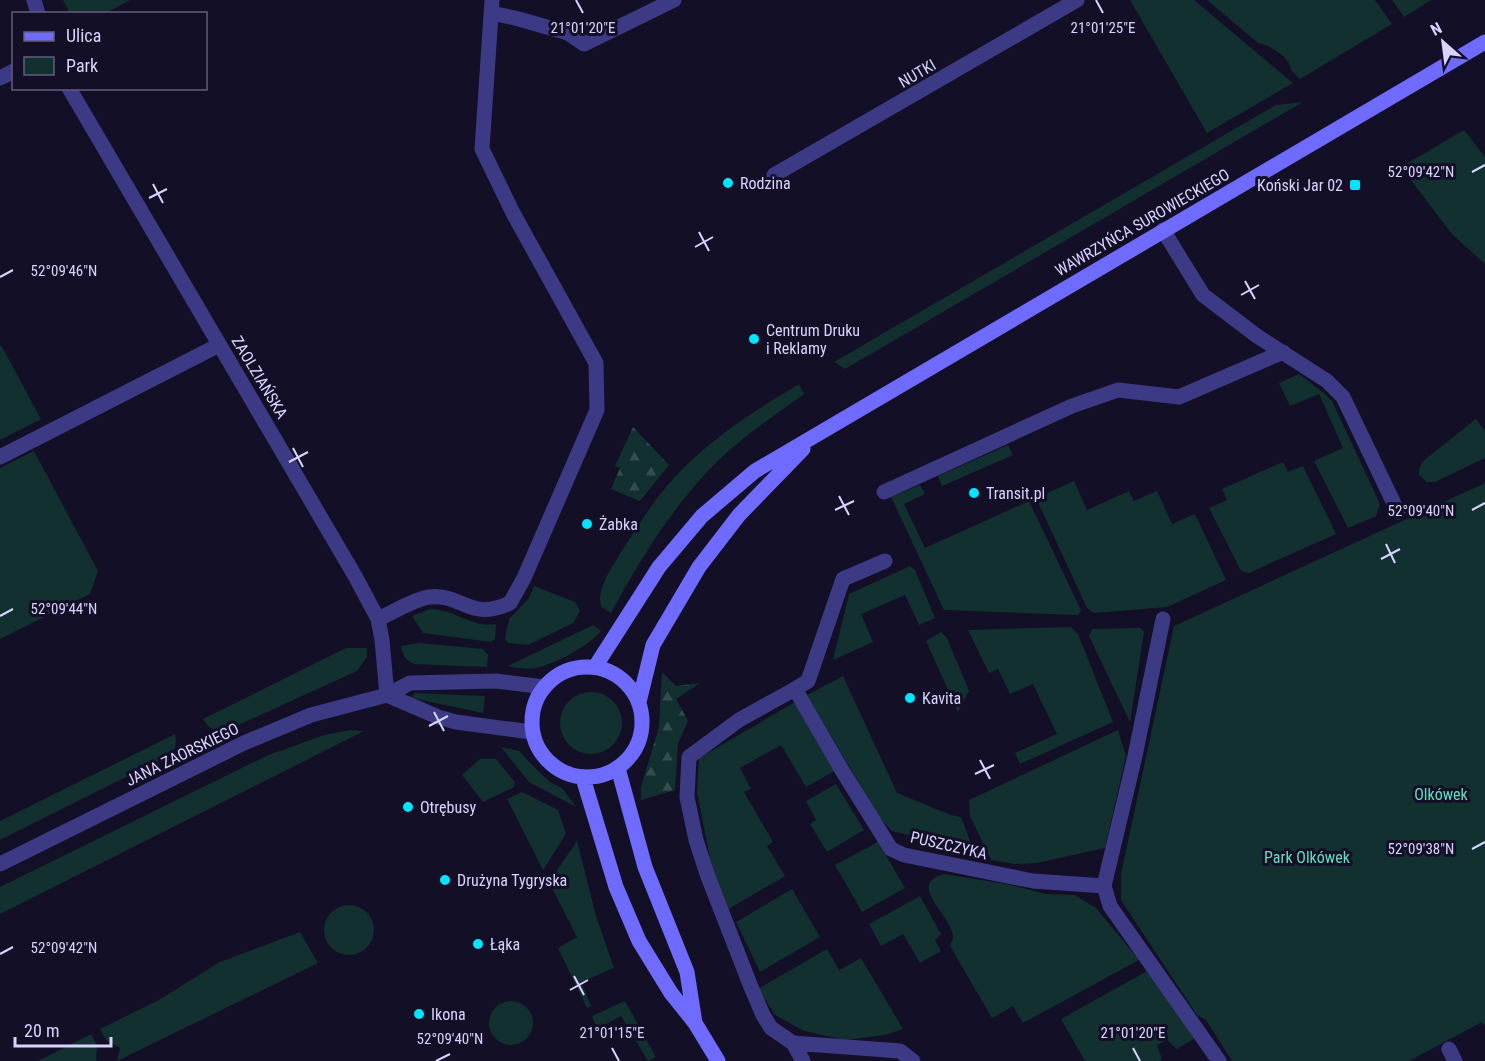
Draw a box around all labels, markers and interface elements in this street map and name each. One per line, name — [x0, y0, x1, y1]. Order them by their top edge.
legend — [12, 12, 207, 90]
north arrow — [1413, 12, 1473, 72]
text: 21°01'20"E — [551, 19, 615, 37]
text: 21°01'25"E — [1071, 19, 1135, 37]
text: N — [1427, 19, 1445, 40]
text: Ulica — [66, 25, 101, 46]
text: Park — [66, 55, 98, 76]
street label: NUTKI — [895, 55, 939, 92]
text: 52°09'42"N — [1388, 163, 1454, 181]
street label: WAWRZYŃCA SUROWIECKIEGO — [1052, 165, 1233, 280]
place label: Rodzina — [740, 174, 791, 193]
marker: Rodzina — [721, 176, 735, 190]
place label: Koński Jar 02 — [1257, 176, 1343, 195]
marker: Koński Jar 02 — [1348, 178, 1362, 192]
text: 52°09'46"N — [31, 262, 97, 280]
place label: Centrum Druku i Reklamy — [766, 321, 860, 358]
marker: Centrum Druku i Reklamy — [747, 332, 761, 346]
street label: ZAOLZIAŃSKA — [228, 333, 292, 422]
place label: Transit.pl — [986, 484, 1045, 503]
marker: Transit.pl — [967, 486, 981, 500]
text: 52°09'40"N — [1388, 502, 1454, 520]
place label: Żabka — [599, 515, 638, 534]
marker: Żabka — [580, 517, 594, 531]
text: 52°09'44"N — [31, 600, 97, 618]
place label: Kavita — [922, 689, 961, 708]
marker: Kavita — [903, 691, 917, 705]
street label: JANA ZAORSKIEGO — [123, 719, 242, 790]
park label: Olkówek — [1414, 785, 1469, 804]
place label: Otrębusy — [420, 798, 477, 817]
marker: Otrębusy — [401, 800, 415, 814]
street label: PUSZCZYKA — [909, 827, 989, 864]
text: 52°09'38"N — [1388, 840, 1454, 858]
park label: Park Olkówek — [1264, 848, 1351, 867]
place label: Drużyna Tygryska — [457, 871, 567, 890]
marker: Drużyna Tygryska — [438, 873, 452, 887]
place label: Łąka — [490, 935, 520, 954]
marker: Łąka — [471, 937, 485, 951]
text: 52°09'42"N — [31, 939, 97, 957]
place label: Ikona — [431, 1005, 466, 1024]
marker: Ikona — [412, 1007, 426, 1021]
scale bar — [15, 1010, 111, 1048]
text: 20 m — [24, 1020, 59, 1041]
text: 21°01'15"E — [580, 1024, 644, 1042]
text: 21°01'20"E — [1101, 1024, 1165, 1042]
text: 52°09'40"N — [417, 1030, 483, 1048]

